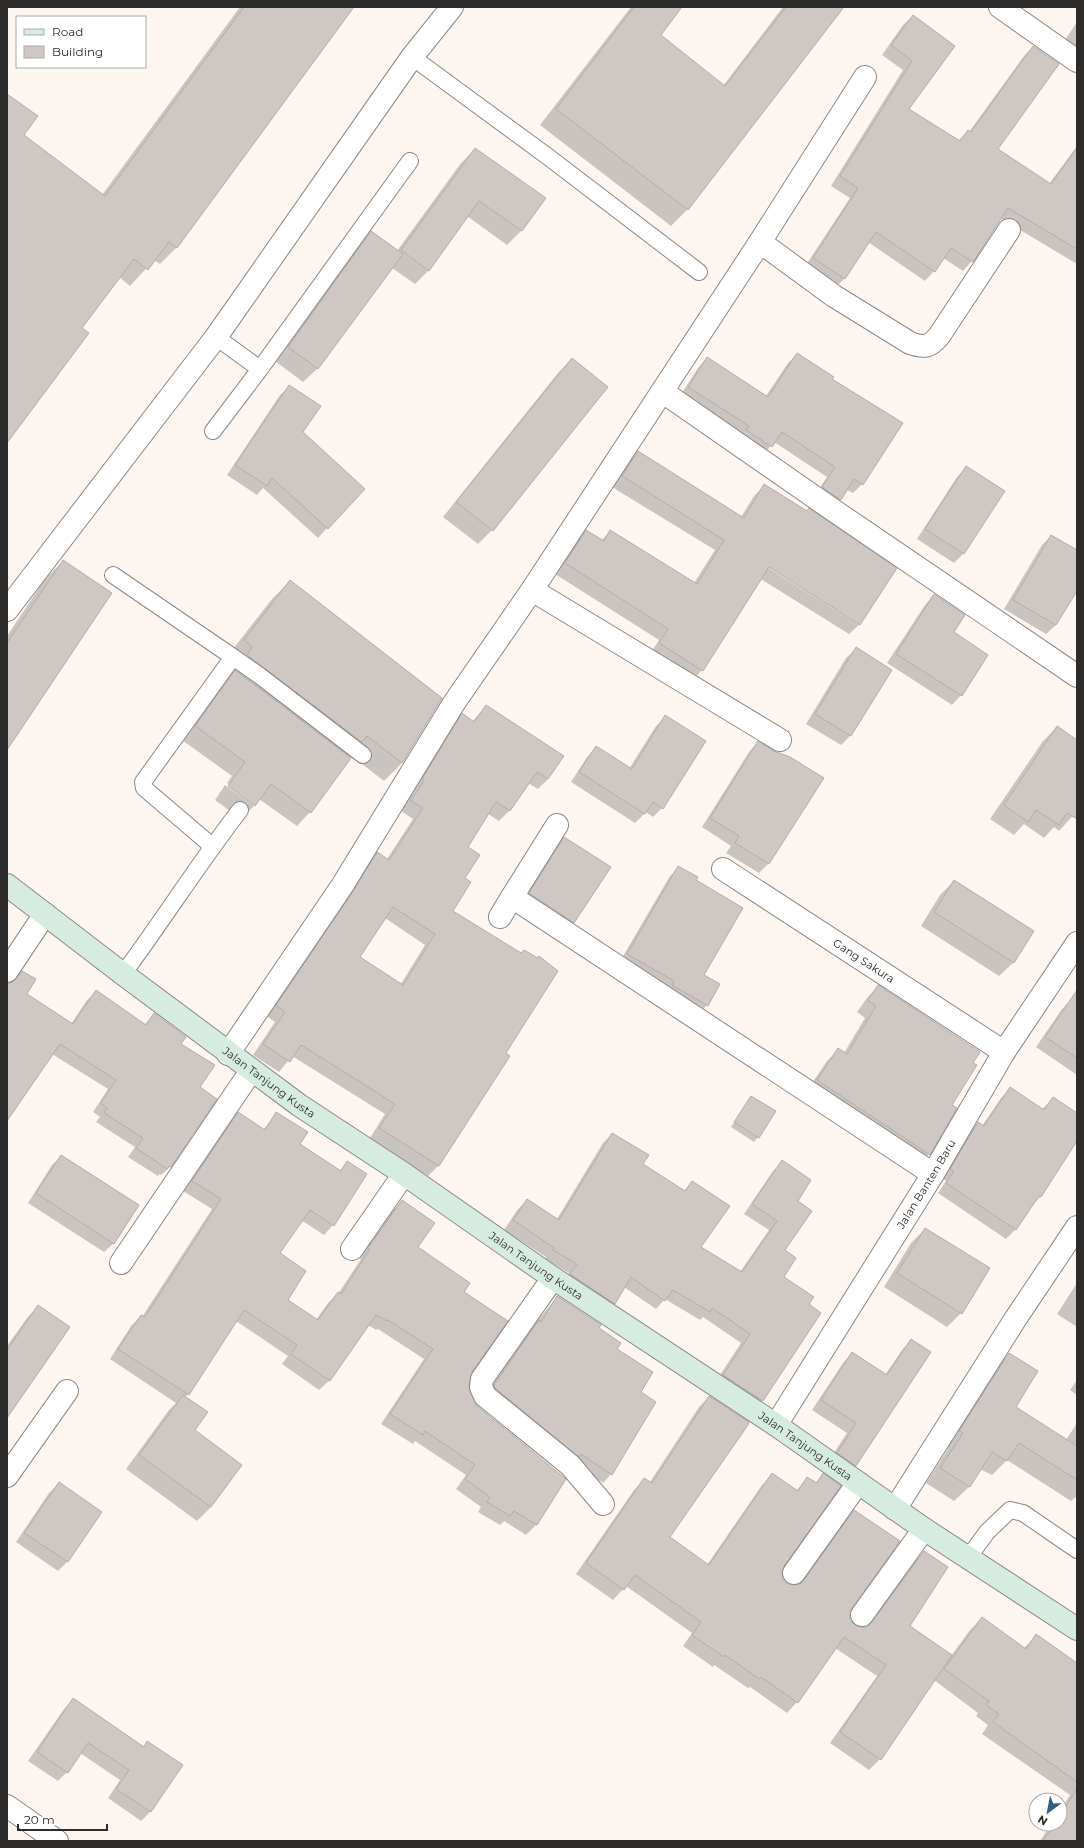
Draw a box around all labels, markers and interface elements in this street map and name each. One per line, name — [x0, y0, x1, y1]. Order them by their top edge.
legend — [16, 16, 146, 68]
text: Road — [52, 24, 83, 39]
text: Building — [52, 44, 103, 59]
street label: Gang Sakura — [830, 936, 897, 986]
street label: Jalan Tanjung Kusta — [219, 1043, 318, 1121]
street label: Jalan Banten Baru — [893, 1137, 959, 1232]
street label: Jalan Tanjung Kusta — [485, 1228, 586, 1303]
street label: Jalan Tanjung Kusta — [755, 1408, 855, 1483]
north arrow — [1028, 1792, 1068, 1832]
scale bar — [18, 1806, 107, 1832]
text: 20 m — [24, 1812, 55, 1827]
text: N — [1035, 1812, 1050, 1829]

